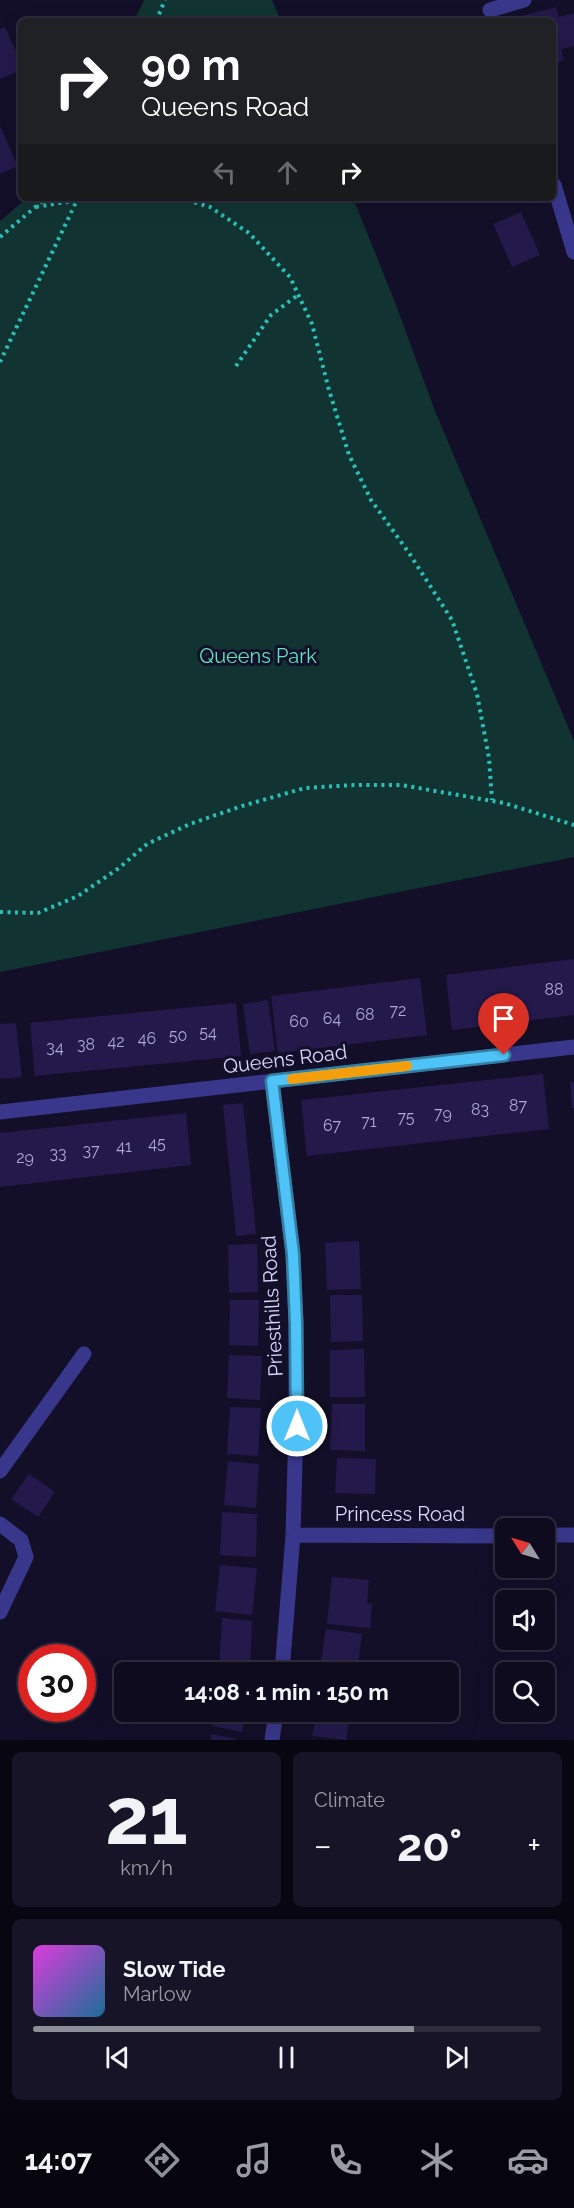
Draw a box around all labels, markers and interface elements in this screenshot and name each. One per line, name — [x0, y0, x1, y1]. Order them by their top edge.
text: 90 m — [141, 41, 241, 90]
icon: right — [42, 42, 120, 120]
text: Queens Road — [141, 91, 309, 122]
icon: left — [208, 156, 241, 189]
icon: ahead — [271, 156, 304, 189]
icon: right — [334, 156, 367, 189]
park label: Queens Park — [199, 644, 317, 668]
house number: 88 — [545, 980, 563, 999]
pin — [478, 993, 529, 1055]
house number: 72 — [390, 1001, 406, 1020]
icon: arrive — [487, 1002, 520, 1035]
house number: 68 — [355, 1005, 375, 1024]
house number: 64 — [323, 1009, 341, 1028]
house number: 60 — [289, 1012, 309, 1031]
house number: 54 — [199, 1023, 217, 1042]
house number: 50 — [169, 1026, 187, 1045]
house number: 46 — [138, 1029, 156, 1048]
house number: 42 — [107, 1032, 125, 1051]
house number: 38 — [77, 1035, 95, 1054]
house number: 34 — [46, 1038, 64, 1057]
street label: Queens Road — [222, 1039, 348, 1079]
house number: 87 — [509, 1096, 527, 1115]
house number: 83 — [471, 1100, 489, 1119]
house number: 79 — [434, 1104, 452, 1123]
house number: 75 — [397, 1108, 415, 1127]
house number: 71 — [361, 1112, 377, 1131]
house number: 67 — [323, 1116, 342, 1135]
house number: 45 — [148, 1134, 166, 1153]
house number: 41 — [116, 1137, 132, 1156]
house number: 37 — [82, 1141, 100, 1160]
house number: 33 — [49, 1144, 67, 1163]
house number: 29 — [16, 1148, 34, 1167]
street label: Priesthills Road — [256, 1235, 288, 1377]
position arrow — [265, 1394, 329, 1458]
street label: Princess Road — [335, 1502, 465, 1526]
north arrow — [495, 1518, 555, 1578]
map controls — [495, 1518, 555, 1722]
button: sound — [495, 1590, 555, 1650]
speed limit sign: 30 — [18, 1644, 96, 1722]
button: search — [495, 1662, 555, 1722]
text: 14:08 · 1 min · 150 m — [184, 1679, 389, 1705]
text: 21 — [105, 1771, 188, 1862]
text: Climate — [314, 1788, 385, 1812]
text: 20° — [397, 1819, 462, 1872]
text: − — [314, 1826, 332, 1865]
text: + — [527, 1826, 541, 1865]
text: km/h — [120, 1856, 173, 1880]
text: Slow Tide — [123, 1956, 225, 1982]
text: Marlow — [123, 1982, 192, 2006]
icon: previous — [101, 2041, 134, 2074]
icon: pause — [270, 2041, 303, 2074]
icon: next — [440, 2041, 473, 2074]
icon: directions — [141, 2139, 183, 2181]
icon: music — [233, 2139, 275, 2181]
icon: phone — [324, 2139, 366, 2181]
icon: climate — [416, 2139, 458, 2181]
icon: car — [507, 2139, 549, 2181]
text: 14:07 — [25, 2145, 92, 2176]

